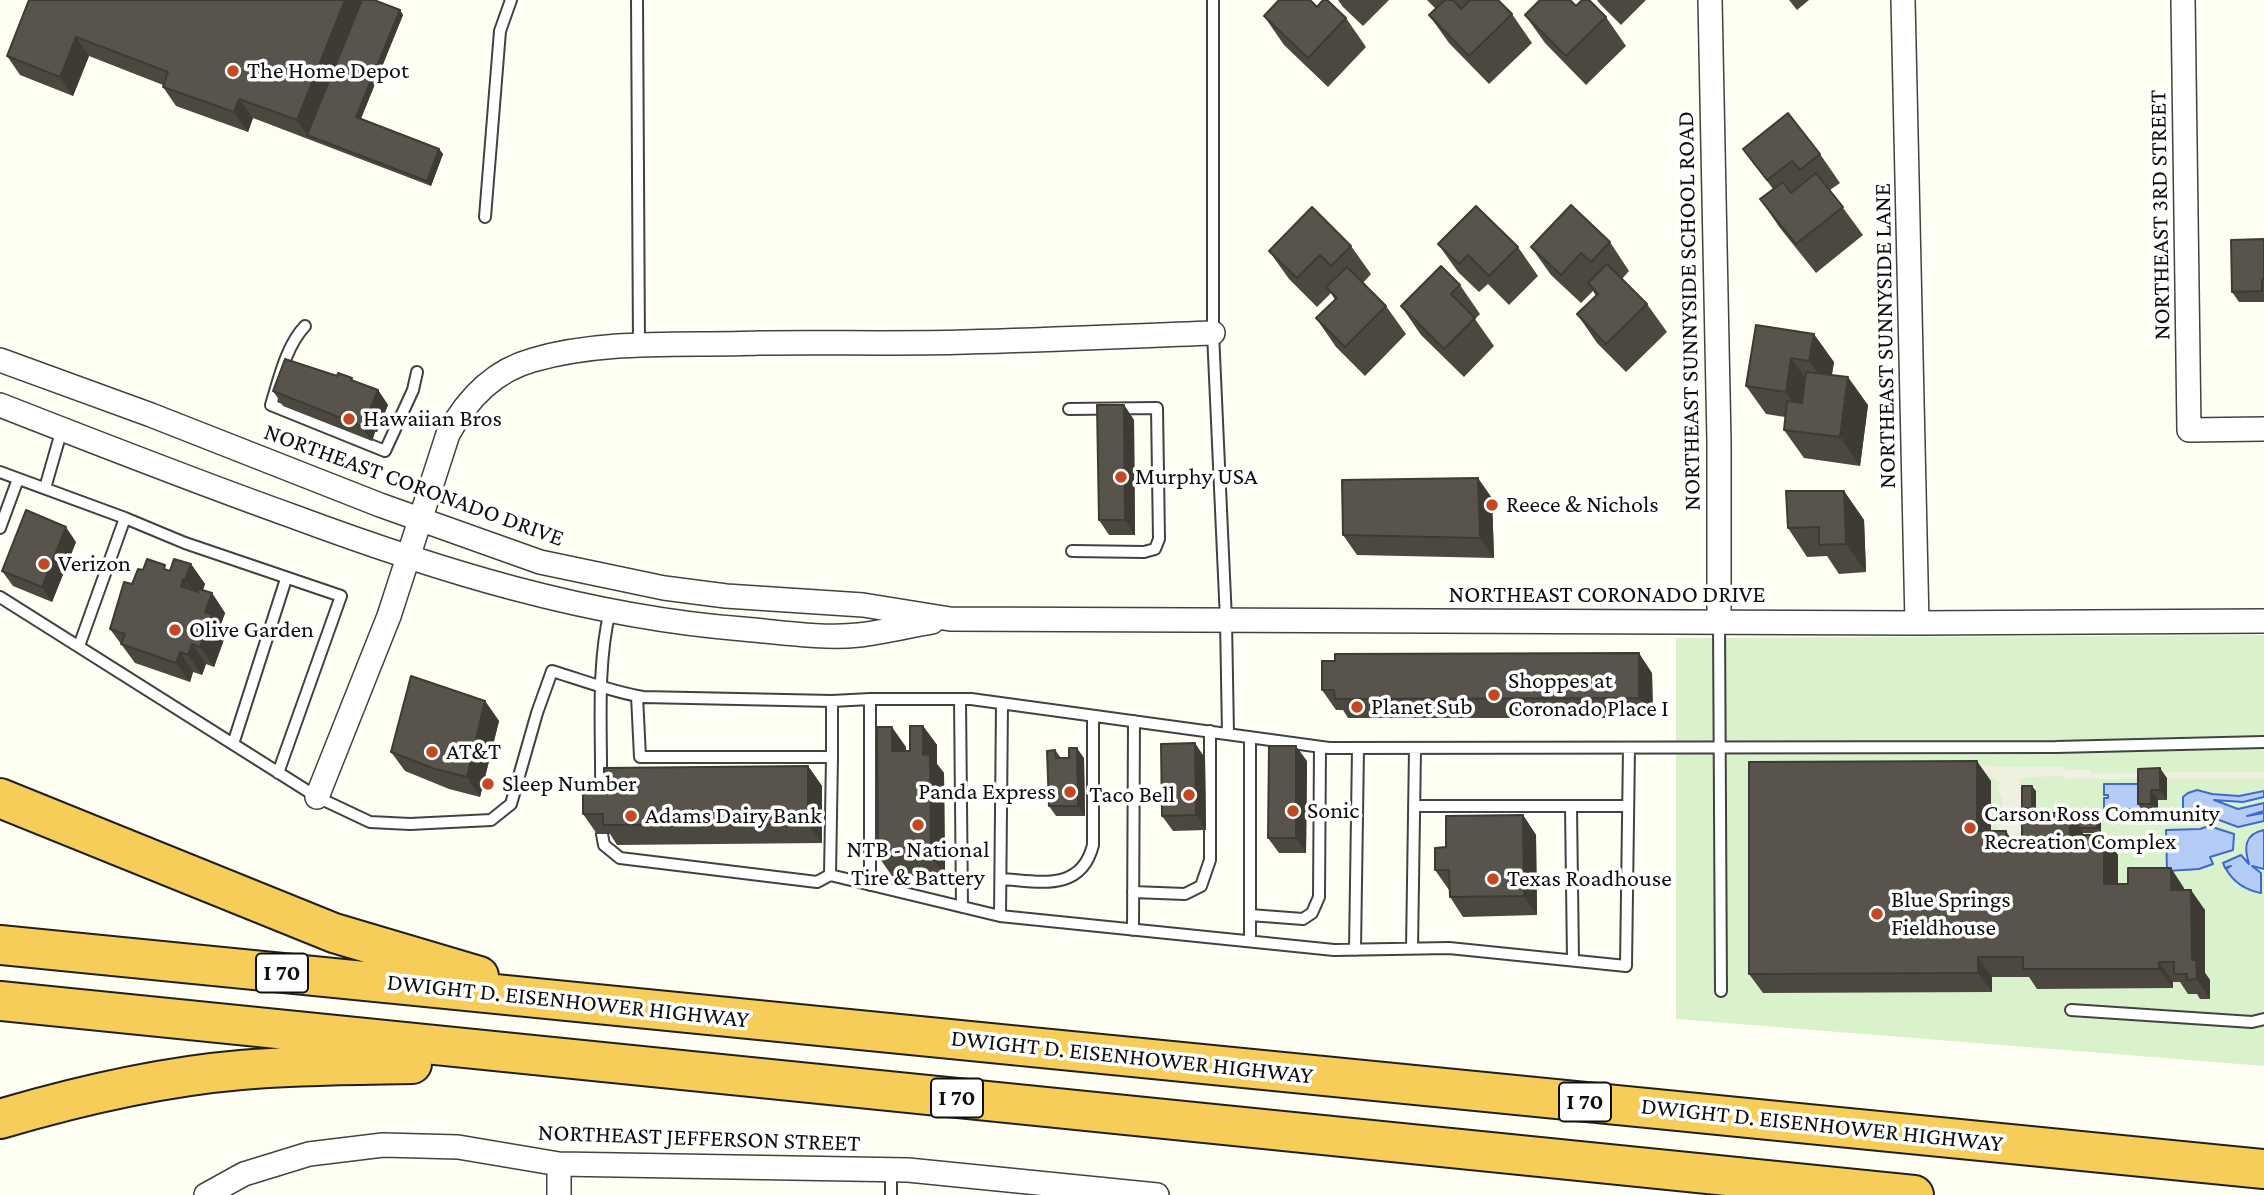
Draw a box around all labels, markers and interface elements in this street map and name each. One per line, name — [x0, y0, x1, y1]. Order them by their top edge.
place label: The Home Depot — [247, 57, 409, 85]
marker: The Home Depot — [225, 63, 241, 79]
street label: NORTHEAST 3RD STREET — [2143, 90, 2177, 340]
street label: NORTHEAST SUNNYSIDE SCHOOL ROAD — [1671, 111, 1707, 511]
street label: NORTHEAST SUNNYSIDE LANE — [1868, 183, 1902, 489]
place label: Hawaiian Bros — [363, 405, 502, 433]
marker: Hawaiian Bros — [341, 411, 357, 427]
street label: NORTHEAST CORONADO DRIVE — [260, 417, 568, 553]
place label: Murphy USA — [1135, 463, 1258, 491]
marker: Murphy USA — [1113, 469, 1129, 485]
place label: Reece & Nichols — [1506, 491, 1659, 519]
marker: Reece & Nichols — [1484, 497, 1500, 513]
place label: Verizon — [58, 550, 131, 578]
marker: Verizon — [36, 556, 52, 572]
street label: NORTHEAST CORONADO DRIVE — [1448, 581, 1766, 609]
place label: Olive Garden — [189, 616, 314, 644]
marker: Olive Garden — [167, 622, 183, 638]
place label: Shoppes at Coronado Place I — [1508, 667, 1669, 723]
marker: Shoppes at Coronado Place I — [1486, 687, 1502, 703]
place label: Planet Sub — [1371, 693, 1473, 721]
marker: Planet Sub — [1349, 699, 1365, 715]
place label: AT&T — [446, 738, 501, 766]
marker: AT&T — [424, 744, 440, 760]
place label: Sleep Number — [502, 770, 637, 798]
marker: Sleep Number — [480, 776, 496, 792]
place label: Panda Express — [918, 778, 1056, 806]
place label: Taco Bell — [1089, 781, 1175, 809]
marker: Panda Express — [1062, 784, 1078, 800]
marker: Taco Bell — [1181, 787, 1197, 803]
place label: Sonic — [1307, 797, 1359, 825]
place label: Carson Ross Community Recreation Complex — [1984, 800, 2220, 856]
place label: Adams Dairy Bank — [645, 802, 822, 830]
marker: Sonic — [1285, 803, 1301, 819]
marker: Adams Dairy Bank — [623, 808, 639, 824]
marker: NTB - National Tire & Battery — [910, 817, 926, 833]
marker: Carson Ross Community Recreation Complex — [1962, 820, 1978, 836]
place label: NTB - National Tire & Battery — [847, 836, 989, 892]
place label: Texas Roadhouse — [1507, 865, 1672, 893]
marker: Texas Roadhouse — [1485, 871, 1501, 887]
place label: Blue Springs Fieldhouse — [1891, 886, 2011, 942]
marker: Blue Springs Fieldhouse — [1869, 906, 1885, 922]
road number: I 70 — [256, 954, 308, 992]
street label: DWIGHT D. EISENHOWER HIGHWAY — [385, 968, 751, 1034]
street label: DWIGHT D. EISENHOWER HIGHWAY — [949, 1024, 1315, 1090]
road number: I 70 — [931, 1078, 983, 1118]
road number: I 70 — [1559, 1082, 1611, 1121]
street label: DWIGHT D. EISENHOWER HIGHWAY — [1639, 1092, 2005, 1158]
street label: NORTHEAST JEFFERSON STREET — [537, 1118, 861, 1158]

